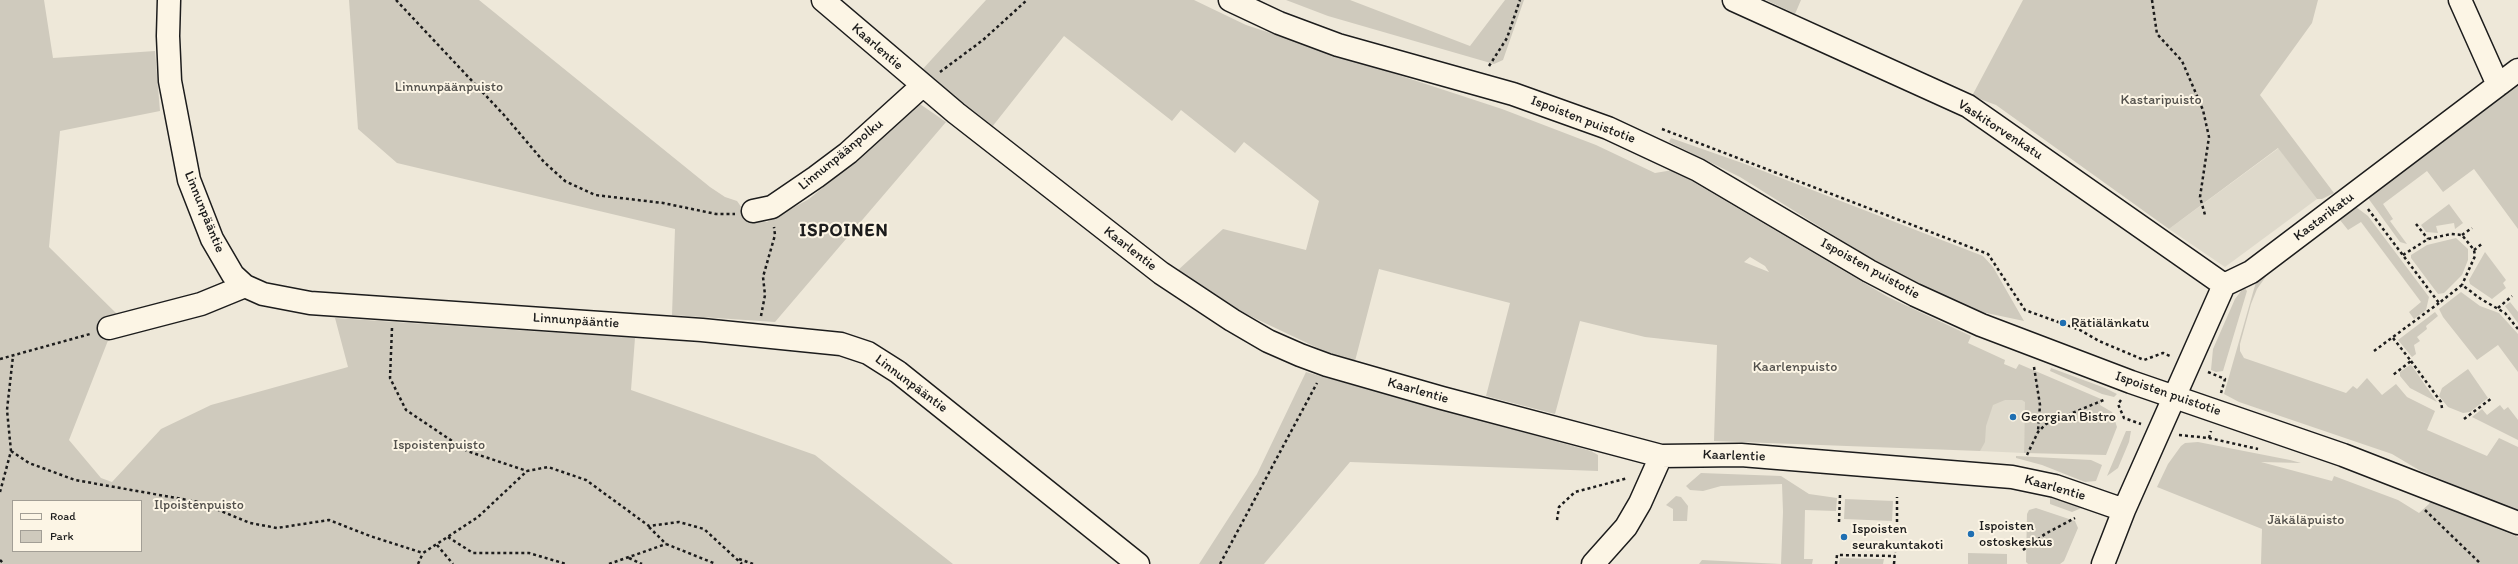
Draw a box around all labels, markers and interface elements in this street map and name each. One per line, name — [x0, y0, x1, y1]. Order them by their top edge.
street label: Kaarlentie — [848, 20, 906, 74]
park label: Linnunpäänpuisto — [395, 79, 503, 95]
street label: Ispoisten puistotie — [1528, 92, 1638, 148]
park label: Kastaripuisto — [2120, 92, 2202, 108]
street label: Vaskitorvenkatu — [1954, 96, 2046, 164]
street label: Linnunpäänpolku — [795, 116, 887, 194]
street label: Linnunpääntie — [180, 169, 228, 255]
street label: Kastarikatu — [2291, 189, 2357, 245]
district label: ISPOINEN — [799, 220, 889, 242]
street label: Kaarlentie — [1100, 223, 1160, 275]
street label: Ispoisten puistotie — [1817, 235, 1923, 303]
street label: Linnunpääntie — [532, 310, 620, 332]
place label: Rätiälänkatu — [2071, 315, 2149, 331]
marker: Rätiälänkatu — [2058, 318, 2068, 328]
street label: Linnunpääntie — [871, 351, 951, 417]
park label: Kaarlenpuisto — [1753, 359, 1837, 375]
street label: Ispoisten puistotie — [2113, 368, 2223, 420]
street label: Kaarlentie — [1385, 374, 1451, 408]
place label: Georgian Bistro — [2021, 409, 2116, 425]
marker: Georgian Bistro — [2008, 412, 2018, 422]
park label: Ispoistenpuisto — [393, 437, 485, 453]
street label: Kaarlentie — [1702, 447, 1766, 465]
street label: Kaarlentie — [2022, 471, 2088, 505]
park label: Ilpoistenpuisto — [154, 497, 244, 513]
legend — [12, 500, 142, 552]
text: Road — [50, 509, 76, 523]
park label: Jäkäläpuisto — [2268, 512, 2344, 528]
place label: Ispoisten ostoskeskus — [1979, 518, 2052, 550]
place label: Ispoisten seurakuntakoti — [1852, 521, 1943, 554]
text: Park — [50, 529, 74, 543]
marker: Ispoisten ostoskeskus — [1966, 529, 1976, 539]
marker: Ispoisten seurakuntakoti — [1839, 532, 1849, 542]

